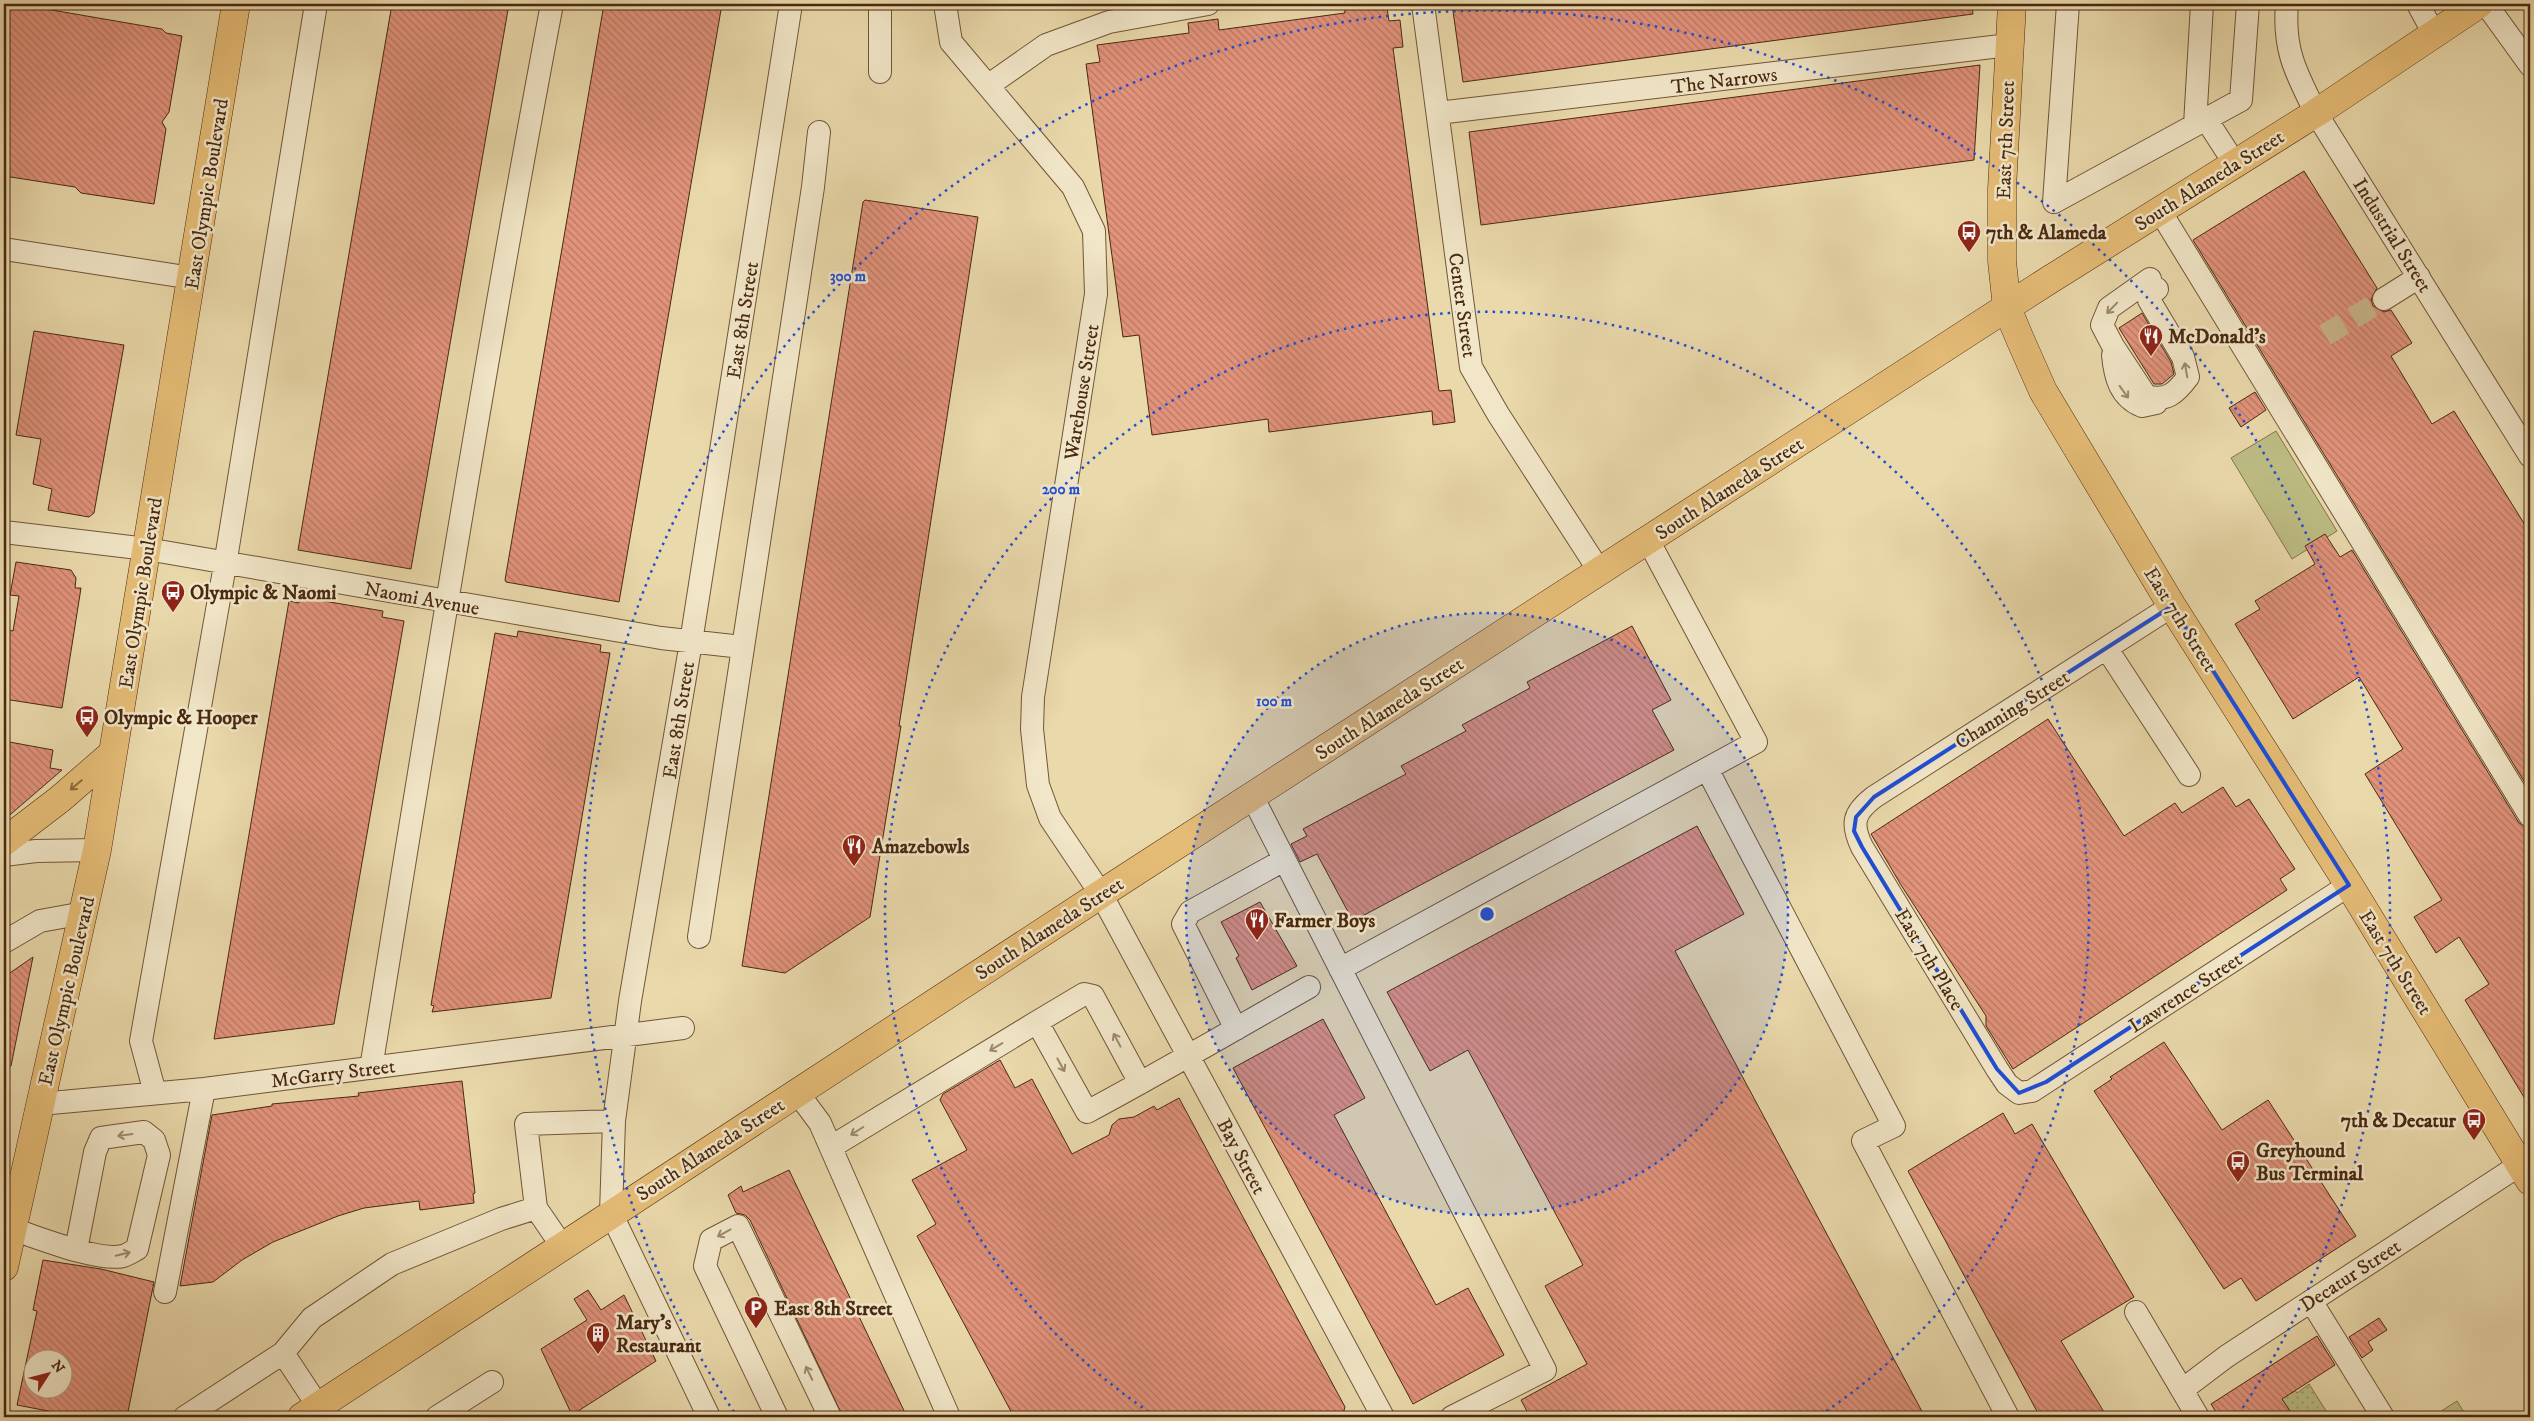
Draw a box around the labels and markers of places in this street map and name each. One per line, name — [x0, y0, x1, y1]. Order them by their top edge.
bus stop icon: 7th & Alameda — [1956, 219, 1982, 253]
place label: 7th & Alameda — [1986, 221, 2107, 246]
restaurant icon: McDonald's — [2138, 323, 2164, 357]
place label: McDonald's — [2168, 325, 2266, 350]
bus stop icon: Olympic & Naomi — [160, 579, 186, 613]
place label: Olympic & Naomi — [190, 581, 336, 606]
bus stop icon: Olympic & Hooper — [74, 704, 100, 738]
place label: Olympic & Hooper — [104, 706, 258, 731]
restaurant icon: Amazebowls — [841, 833, 867, 867]
place label: Amazebowls — [871, 835, 970, 860]
centre of rings — [1478, 905, 1496, 923]
restaurant icon: Farmer Boys — [1244, 907, 1270, 941]
place label: Farmer Boys — [1274, 909, 1375, 934]
bus stop icon: 7th & Decatur — [2461, 1107, 2487, 1141]
place label: 7th & Decatur — [2341, 1109, 2457, 1134]
place label: Greyhound Bus Terminal — [2256, 1139, 2364, 1187]
bus stop icon: Greyhound Bus Terminal — [2225, 1149, 2251, 1183]
parking icon: East 8th Street — [743, 1295, 769, 1329]
place label: East 8th Street — [774, 1297, 893, 1322]
place label: Mary's Restaurant — [616, 1311, 702, 1359]
building icon: Mary's Restaurant — [585, 1321, 611, 1355]

